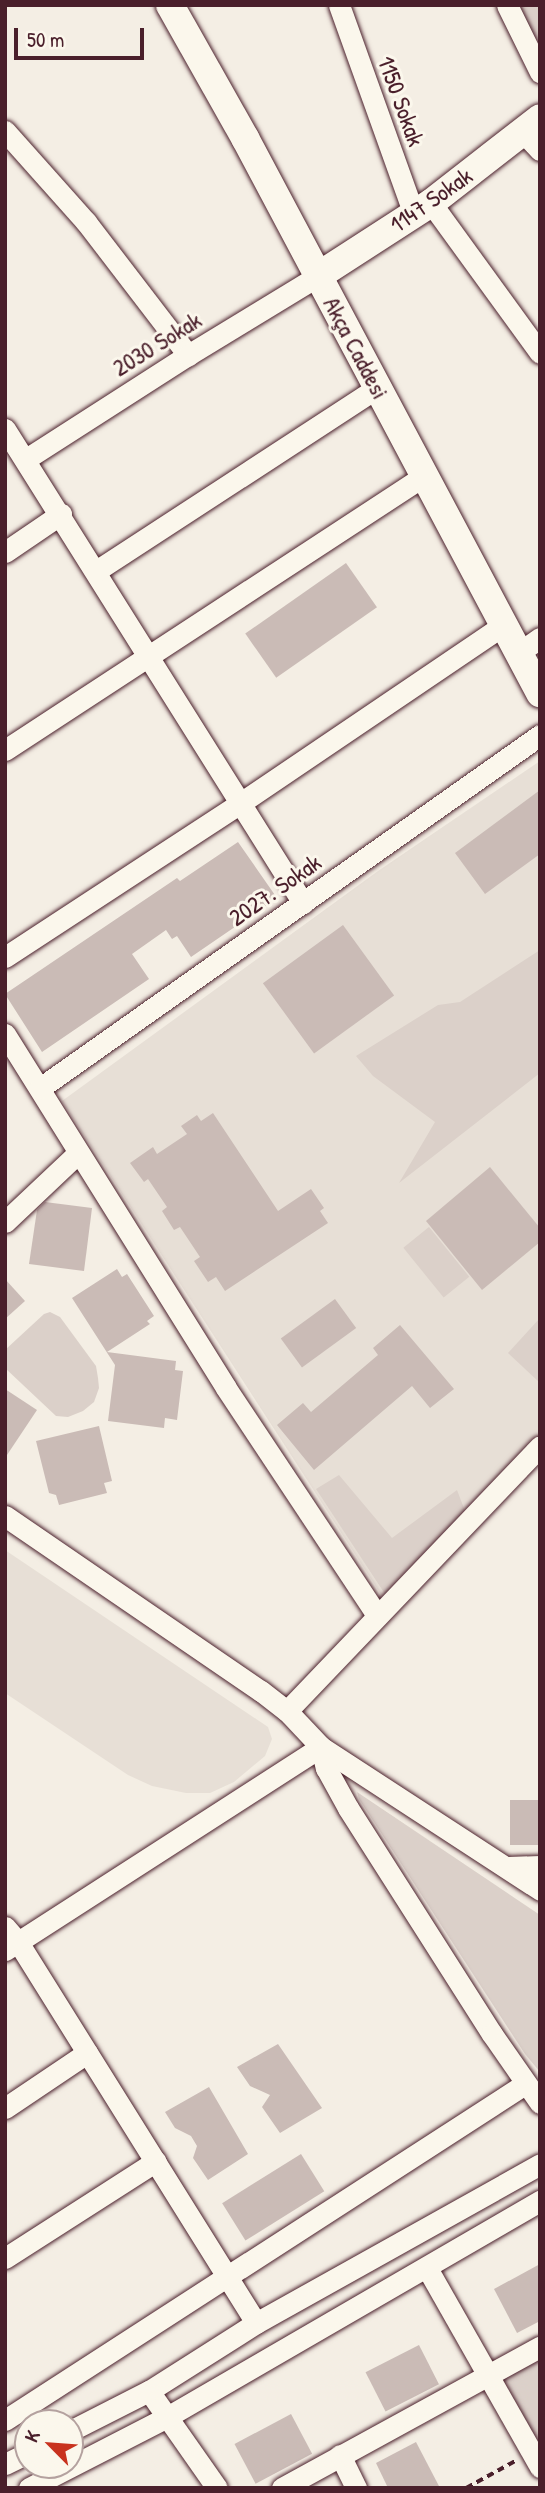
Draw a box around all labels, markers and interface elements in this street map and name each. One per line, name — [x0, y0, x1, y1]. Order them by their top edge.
scale bar — [18, 14, 147, 58]
text: 50 m — [27, 25, 64, 54]
street label: 1150 Sokak — [371, 52, 431, 150]
street label: 1147 Sokak — [384, 161, 478, 239]
street label: Akça Caddesi — [317, 292, 395, 404]
street label: 2030 Sokak — [107, 306, 207, 382]
street label: 2027. Sokak — [223, 848, 327, 932]
north arrow — [14, 2409, 84, 2479]
text: K — [18, 2426, 46, 2446]

